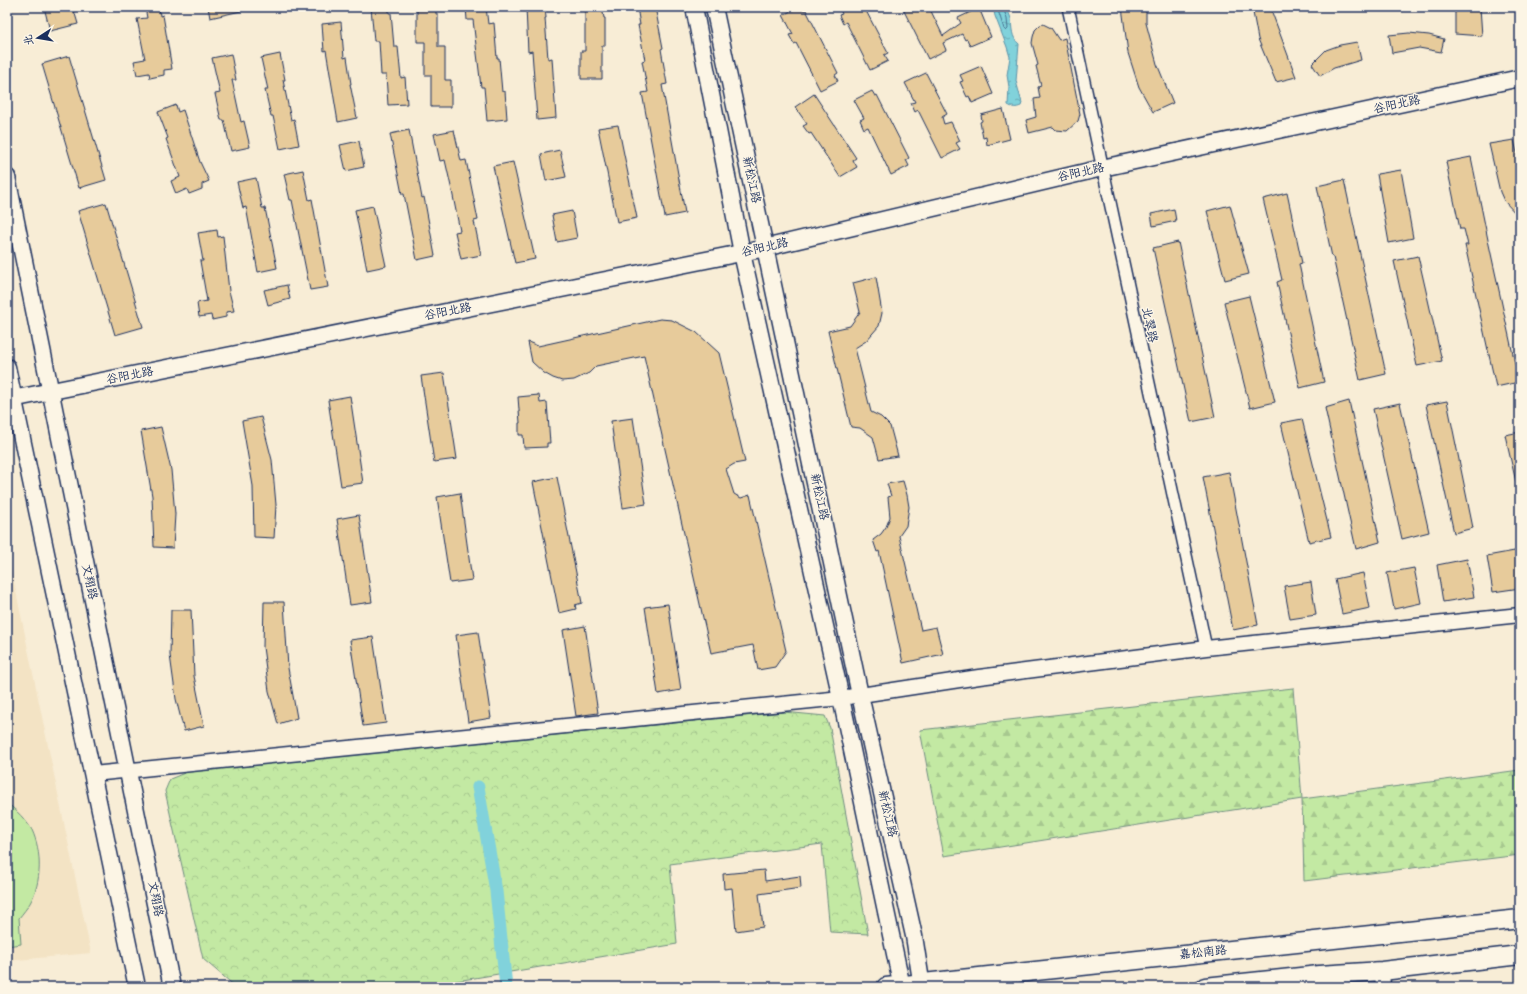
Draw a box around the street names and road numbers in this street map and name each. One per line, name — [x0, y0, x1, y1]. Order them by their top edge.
street label: 谷阳北路 — [1372, 92, 1422, 118]
street label: 新松江路 — [738, 155, 764, 205]
street label: 谷阳北路 — [1056, 160, 1106, 186]
street label: 谷阳北路 — [740, 235, 790, 261]
street label: 谷阳北路 — [423, 300, 473, 324]
street label: 北翠路 — [1137, 306, 1161, 344]
street label: 谷阳北路 — [105, 364, 155, 388]
street label: 新松江路 — [806, 472, 832, 522]
street label: 文翔路 — [77, 563, 101, 601]
street label: 新松江路 — [874, 789, 900, 839]
street label: 文翔路 — [144, 880, 166, 918]
street label: 嘉松南路 — [1178, 943, 1228, 963]

